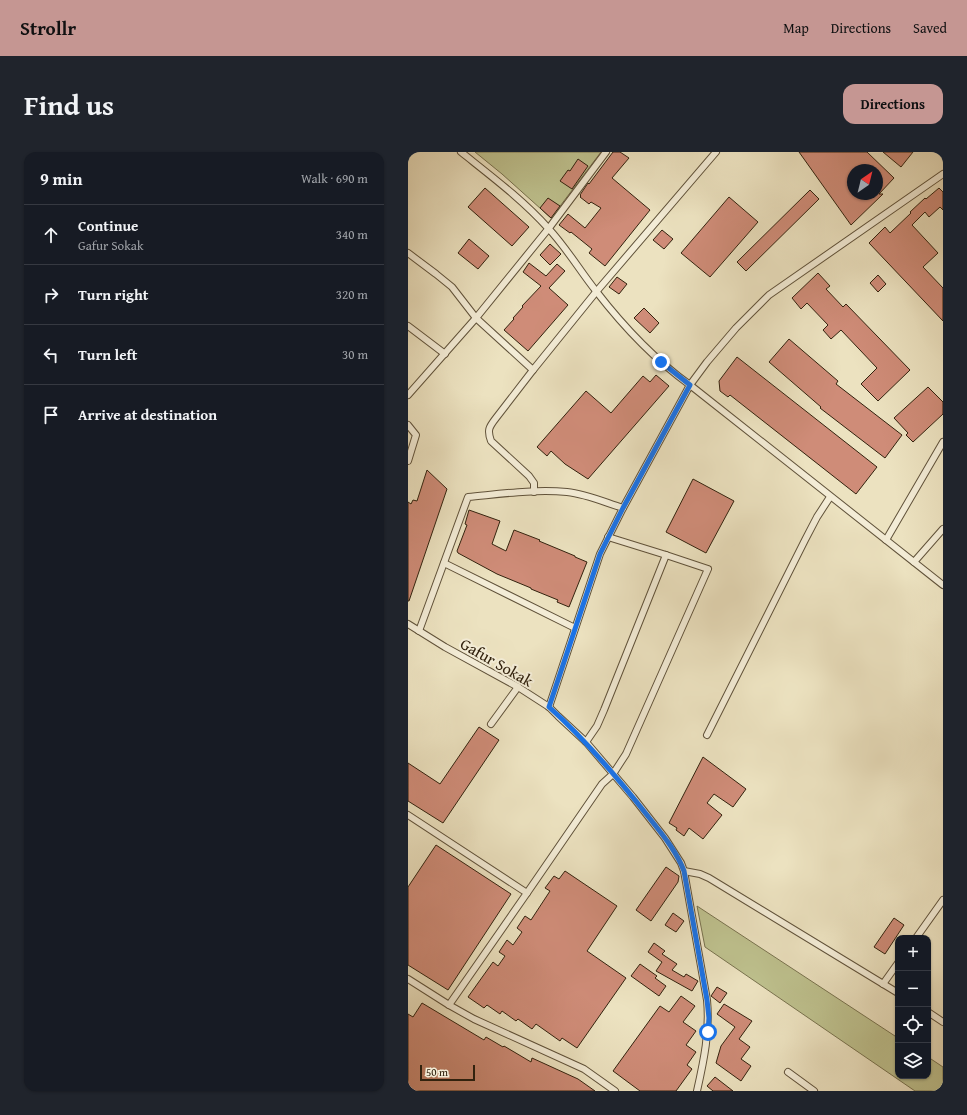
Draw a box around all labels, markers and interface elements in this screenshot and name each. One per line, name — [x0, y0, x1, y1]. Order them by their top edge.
text: Strollr — [20, 14, 76, 42]
text: Map — [783, 18, 809, 38]
text: Directions — [831, 18, 891, 38]
text: Saved — [913, 18, 947, 38]
text: Find us — [24, 84, 114, 125]
button: Directions — [843, 84, 943, 124]
north arrow — [847, 164, 883, 200]
text: 9 min — [40, 166, 82, 191]
text: Walk · 690 m — [301, 169, 368, 188]
text: Continue — [78, 215, 139, 236]
icon: ahead — [40, 224, 62, 246]
text: 340 m — [336, 225, 368, 244]
text: Gafur Sokak — [78, 236, 144, 255]
icon: right — [40, 284, 62, 306]
text: Turn right — [78, 284, 149, 305]
text: 320 m — [336, 285, 368, 304]
icon: left — [40, 344, 62, 366]
text: Turn left — [78, 344, 137, 365]
text: 30 m — [342, 345, 368, 364]
route end — [652, 353, 670, 371]
icon: arrive — [40, 404, 62, 426]
text: Arrive at destination — [78, 404, 217, 425]
street label: Gafur Sokak — [456, 631, 539, 693]
map controls — [895, 935, 931, 1079]
button: + — [895, 935, 931, 971]
button: − — [895, 971, 931, 1007]
button: locate — [895, 1007, 931, 1043]
route start — [699, 1023, 717, 1041]
button: layers — [895, 1043, 931, 1079]
scale bar — [420, 1063, 475, 1082]
text: 50 m — [426, 1064, 448, 1080]

